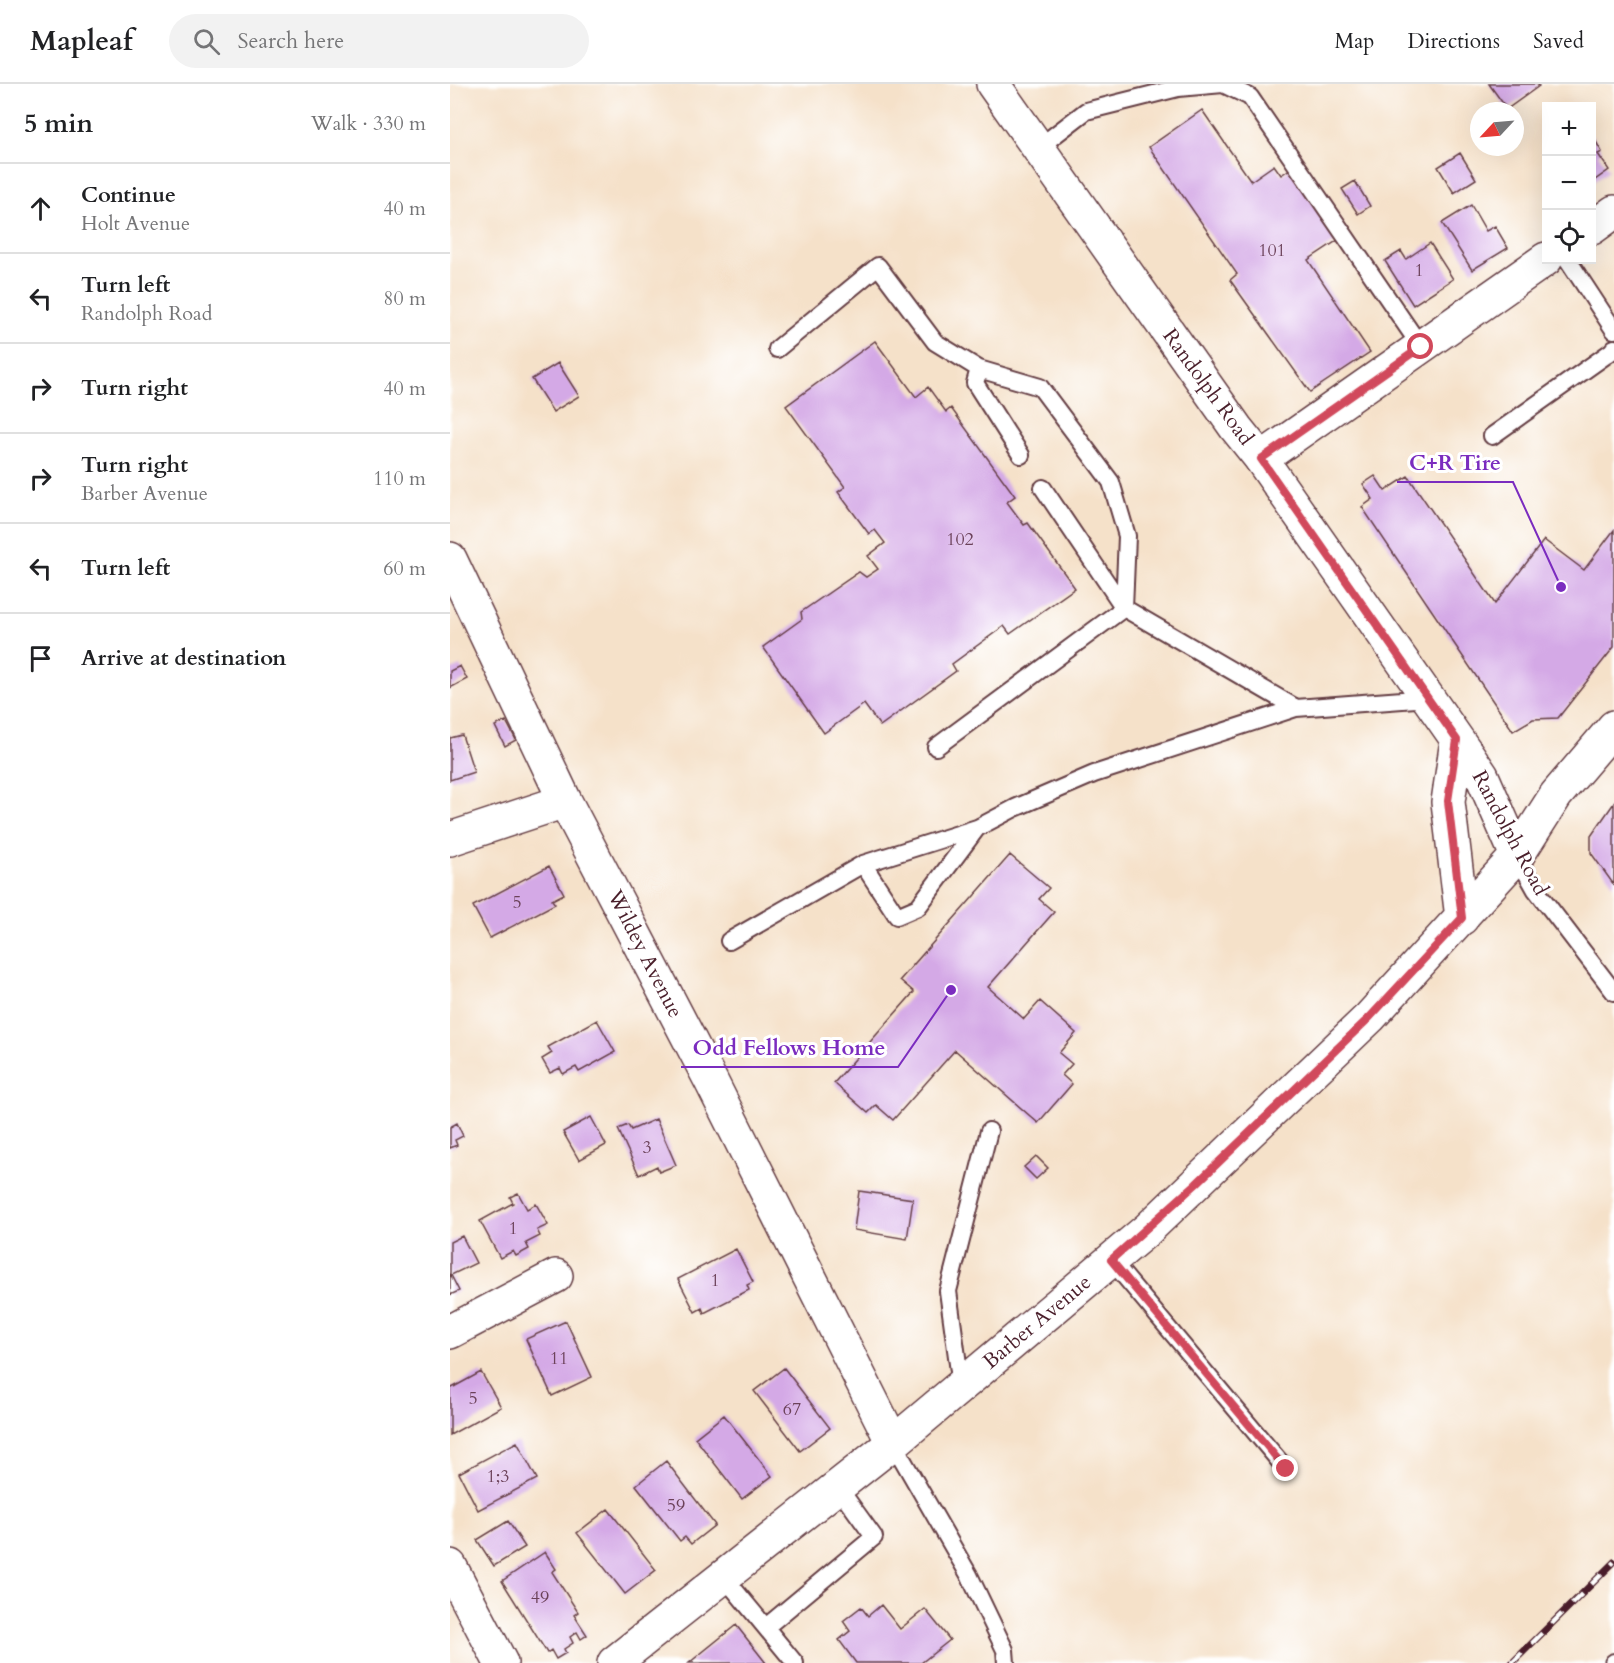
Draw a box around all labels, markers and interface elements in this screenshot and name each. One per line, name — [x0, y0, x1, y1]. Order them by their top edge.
search box — [169, 14, 589, 68]
text: Mapleaf — [30, 22, 133, 60]
icon: search — [190, 25, 223, 58]
text: Search here — [238, 26, 344, 56]
text: Map — [1334, 27, 1374, 56]
text: Directions — [1407, 27, 1500, 56]
text: Saved — [1533, 27, 1584, 56]
north arrow — [1470, 102, 1524, 156]
map controls — [1542, 102, 1596, 264]
button: + — [1542, 102, 1596, 156]
text: 5 min — [24, 106, 93, 141]
text: Walk · 330 m — [311, 110, 426, 137]
button: − — [1542, 156, 1596, 210]
text: Continue — [81, 180, 176, 210]
icon: ahead — [24, 192, 57, 225]
text: 40 m — [383, 195, 426, 222]
text: Holt Avenue — [81, 210, 190, 237]
button: locate — [1542, 210, 1596, 264]
house number: 101 — [1258, 238, 1286, 263]
house number: 1 — [1414, 258, 1424, 283]
text: Turn left — [81, 270, 170, 300]
icon: left — [24, 282, 57, 315]
text: 80 m — [383, 285, 426, 312]
text: Randolph Road — [81, 300, 212, 327]
street label: Randolph Road — [1156, 323, 1260, 451]
route start — [1407, 333, 1433, 359]
icon: right — [24, 372, 57, 405]
text: Turn right — [81, 373, 188, 403]
text: 40 m — [383, 375, 426, 402]
callout: C+R Tire — [1397, 442, 1513, 482]
text: C+R Tire — [1409, 448, 1501, 478]
text: Turn right — [81, 450, 188, 480]
icon: right — [24, 462, 57, 495]
text: 110 m — [373, 465, 426, 492]
text: Barber Avenue — [81, 480, 208, 507]
house number: 102 — [946, 527, 974, 552]
icon: left — [24, 552, 57, 585]
text: Turn left — [81, 553, 170, 583]
text: 60 m — [383, 555, 426, 582]
icon: arrive — [24, 642, 57, 675]
text: Arrive at destination — [81, 643, 286, 673]
street label: Randolph Road — [1465, 765, 1555, 901]
street label: Wildey Avenue — [600, 884, 690, 1023]
house number: 5 — [512, 890, 522, 915]
callout: Odd Fellows Home — [681, 1027, 898, 1067]
text: Odd Fellows Home — [693, 1033, 885, 1063]
house number: 3 — [642, 1135, 652, 1160]
house number: 1 — [508, 1216, 518, 1241]
house number: 1 — [710, 1268, 720, 1293]
street label: Barber Avenue — [977, 1268, 1097, 1376]
house number: 11 — [550, 1346, 568, 1371]
house number: 5 — [468, 1386, 478, 1411]
house number: 67 — [783, 1397, 801, 1422]
route end — [1272, 1455, 1298, 1481]
house number: 1;3 — [486, 1464, 510, 1489]
house number: 59 — [667, 1493, 685, 1518]
house number: 49 — [531, 1585, 549, 1610]

